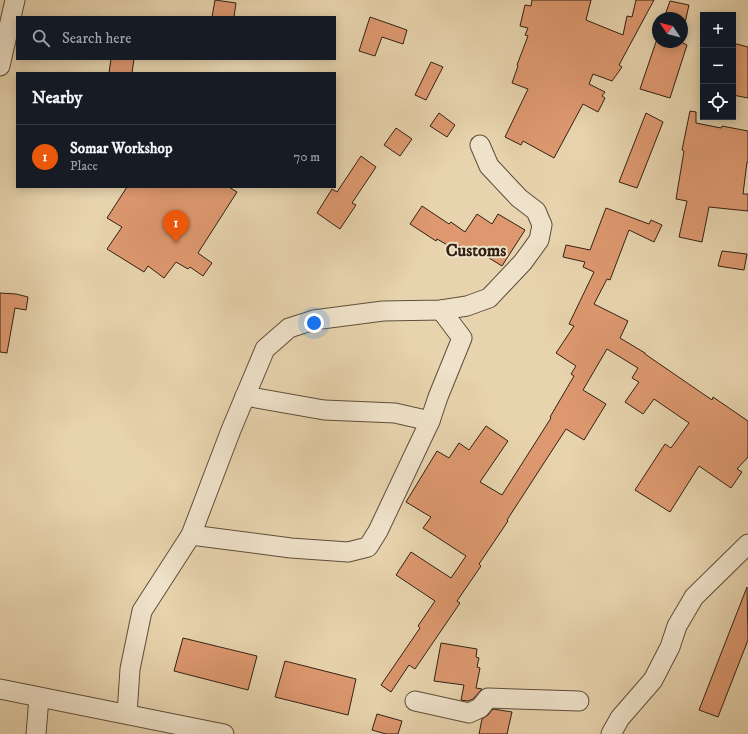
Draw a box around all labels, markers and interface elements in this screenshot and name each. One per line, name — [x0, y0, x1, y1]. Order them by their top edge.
north arrow — [652, 12, 688, 48]
map controls — [700, 12, 736, 120]
button: + — [700, 12, 736, 48]
search box — [16, 16, 336, 60]
icon: search — [30, 27, 52, 49]
text: Search here — [62, 29, 131, 48]
button: − — [700, 48, 736, 84]
button: locate — [700, 84, 736, 120]
text: Nearby — [32, 87, 82, 109]
text: Somar Workshop — [70, 139, 172, 158]
text: 1 — [43, 149, 47, 165]
text: 70 m — [294, 149, 320, 165]
text: Place — [70, 158, 98, 174]
pin: 1 — [163, 210, 189, 243]
district label: Customs — [446, 240, 506, 262]
your location — [304, 313, 324, 333]

